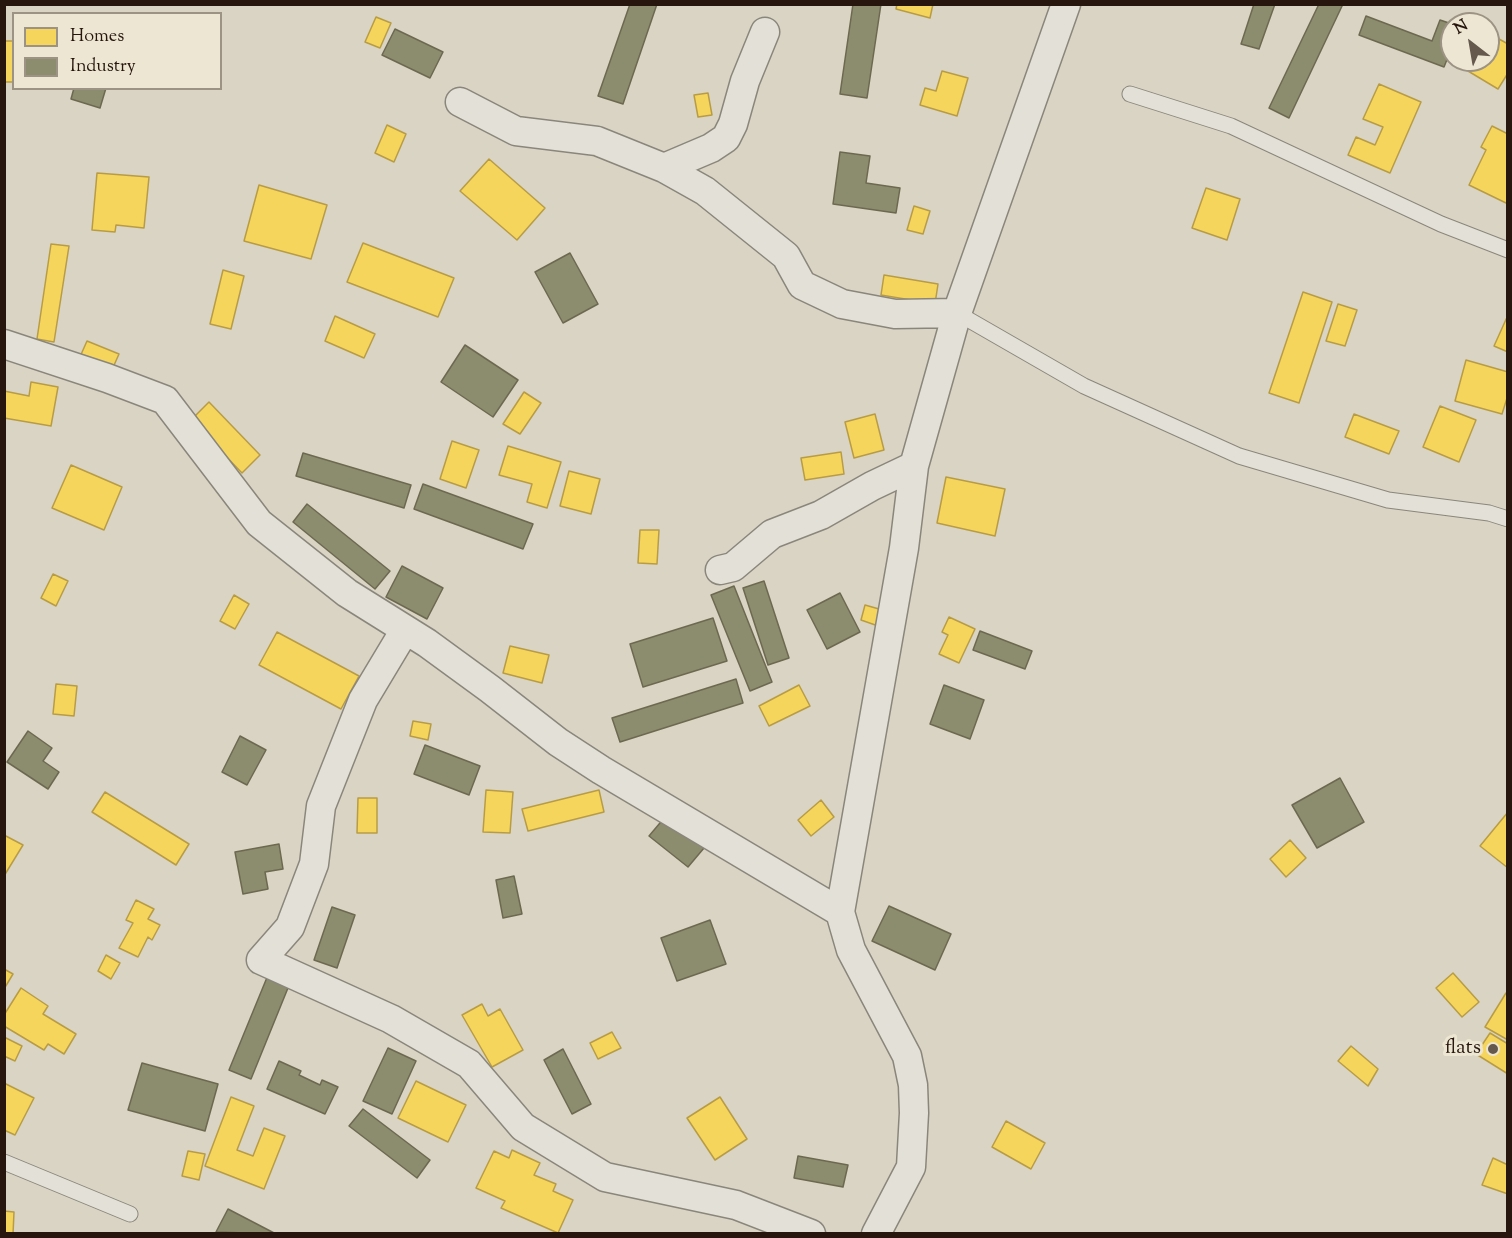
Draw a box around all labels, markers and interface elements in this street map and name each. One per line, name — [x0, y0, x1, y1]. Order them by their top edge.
legend — [12, 12, 222, 90]
north arrow — [1440, 12, 1500, 72]
text: N — [1450, 15, 1473, 41]
text: Homes — [70, 24, 124, 50]
text: Industry — [70, 54, 136, 80]
place label: flats — [1445, 1036, 1481, 1062]
marker: flats — [1486, 1042, 1500, 1056]

